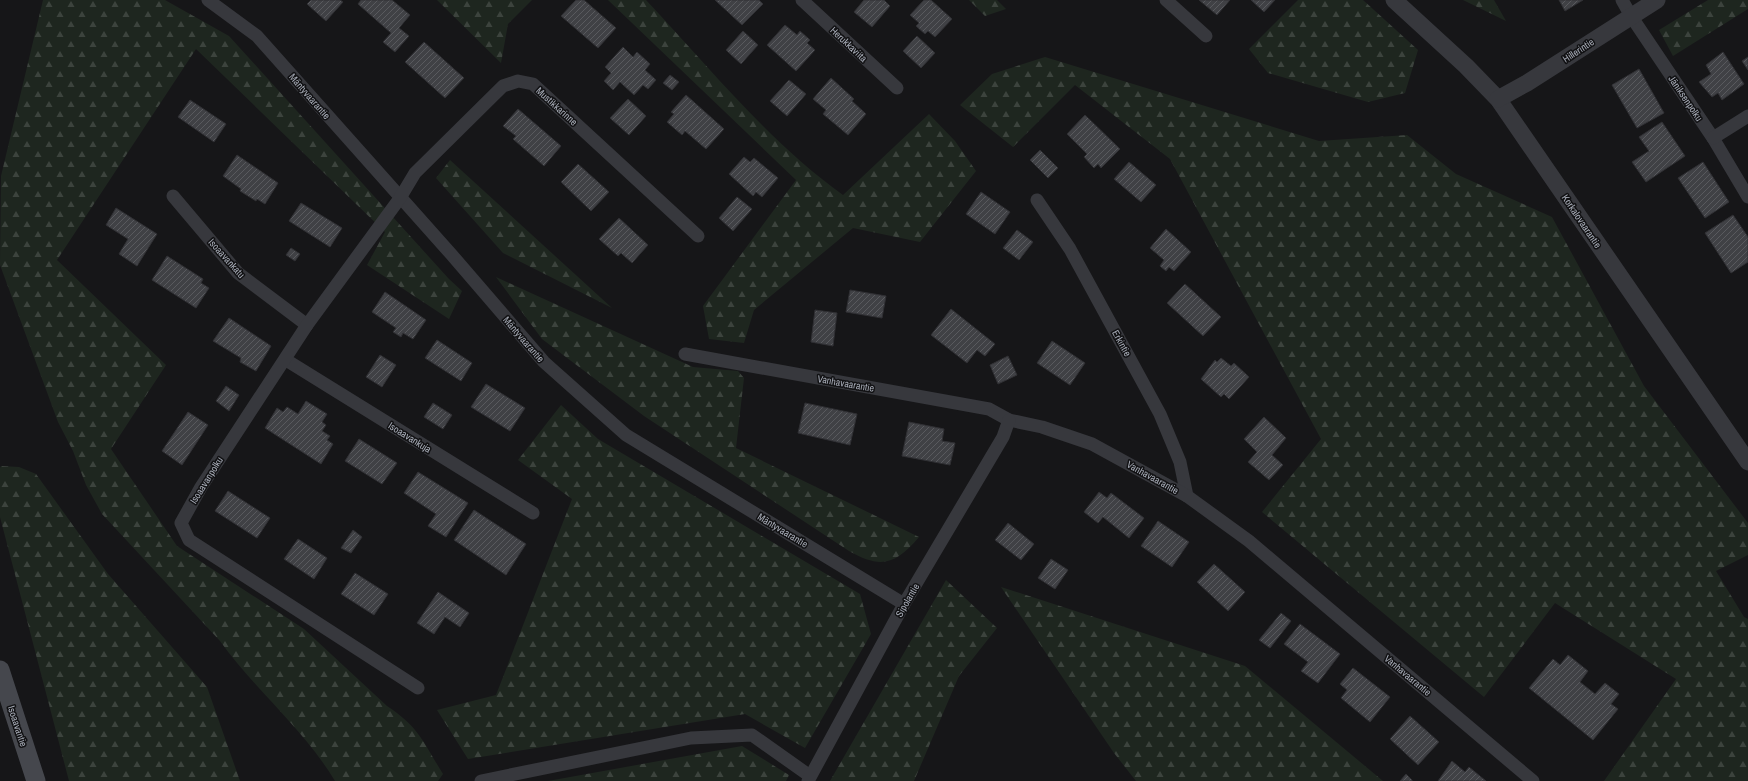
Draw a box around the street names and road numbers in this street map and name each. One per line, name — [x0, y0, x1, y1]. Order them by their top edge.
street label: Herukkaviita — [827, 24, 870, 65]
street label: Hillerintie — [1560, 35, 1597, 65]
street label: Mäntyvaarantie — [286, 71, 333, 122]
street label: Jäniksenpolku — [1666, 73, 1706, 124]
street label: Mustikkarinne — [533, 84, 580, 129]
street label: Korkalovaarantie — [1559, 192, 1605, 251]
street label: Isoaavankatu — [205, 236, 248, 281]
street label: Mäntyvaarantie — [500, 314, 547, 365]
street label: Erkintie — [1109, 328, 1134, 359]
street label: Vanhavaarantie — [817, 372, 876, 395]
street label: Isoaavankuja — [386, 419, 434, 456]
street label: Isoaavanpolku — [187, 454, 226, 506]
street label: Vanhavaarantie — [1125, 458, 1181, 497]
street label: Mäntyvaarantie — [755, 510, 811, 551]
street label: Sipolantie — [893, 581, 923, 619]
street label: Vanhavaarantie — [1382, 652, 1434, 699]
street label: Isoaavantie — [5, 704, 30, 749]

